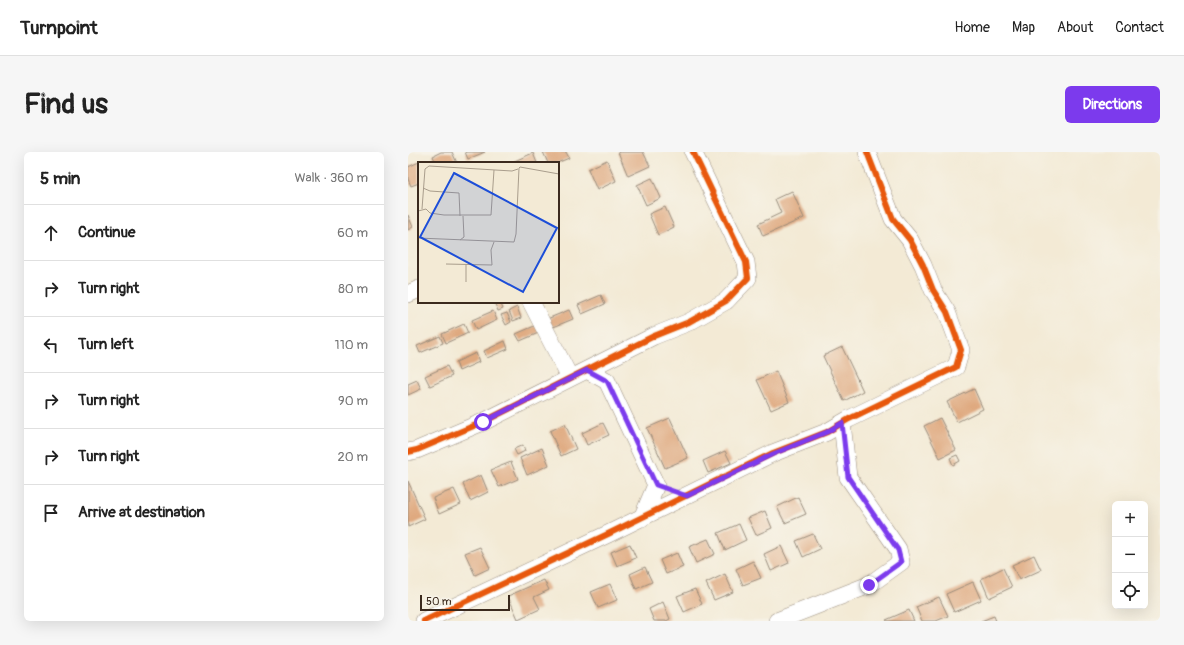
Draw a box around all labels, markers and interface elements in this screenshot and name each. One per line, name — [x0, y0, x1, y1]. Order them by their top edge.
text: Turnpoint — [20, 16, 98, 40]
text: Home — [955, 19, 990, 36]
text: Map — [1012, 19, 1035, 36]
text: About — [1057, 19, 1093, 36]
text: Contact — [1115, 19, 1164, 36]
button: Directions — [1065, 86, 1160, 123]
text: Find us — [24, 87, 108, 122]
inset map — [418, 162, 559, 303]
text: 5 min — [40, 168, 80, 189]
text: Walk · 360 m — [294, 170, 368, 186]
icon: ahead — [40, 222, 62, 244]
text: Continue — [78, 223, 136, 242]
text: 60 m — [337, 225, 368, 241]
icon: right — [40, 278, 62, 300]
text: Turn right — [78, 279, 139, 298]
text: 80 m — [338, 281, 368, 297]
icon: left — [40, 334, 62, 356]
text: Turn left — [78, 335, 134, 354]
text: 110 m — [335, 337, 368, 353]
icon: right — [40, 390, 62, 412]
text: Turn right — [78, 391, 139, 410]
text: 90 m — [338, 393, 368, 409]
route start — [474, 413, 492, 431]
icon: right — [40, 446, 62, 468]
text: Turn right — [78, 447, 139, 466]
text: 20 m — [337, 449, 368, 465]
map controls — [1112, 501, 1148, 609]
button: + — [1112, 501, 1148, 537]
icon: arrive — [40, 502, 62, 524]
text: Arrive at destination — [78, 503, 205, 522]
button: − — [1112, 537, 1148, 573]
button: locate — [1112, 573, 1148, 609]
route end — [860, 576, 878, 594]
scale bar — [420, 593, 510, 612]
text: 50 m — [426, 595, 452, 608]

